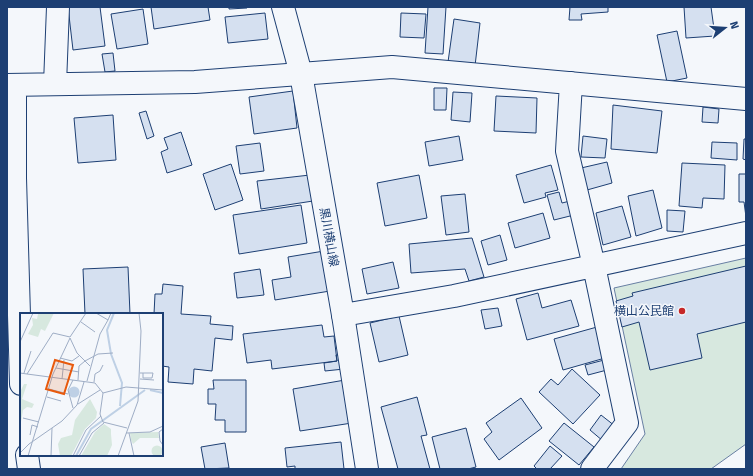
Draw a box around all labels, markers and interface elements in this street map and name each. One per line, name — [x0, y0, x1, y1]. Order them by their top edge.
north arrow — [705, 8, 745, 48]
text: N — [727, 20, 741, 31]
street label: 黒川横山線 — [317, 206, 341, 268]
place label: 横山公民館 — [614, 304, 674, 318]
marker: 横山公民館 — [677, 306, 687, 316]
inset map — [20, 313, 163, 456]

